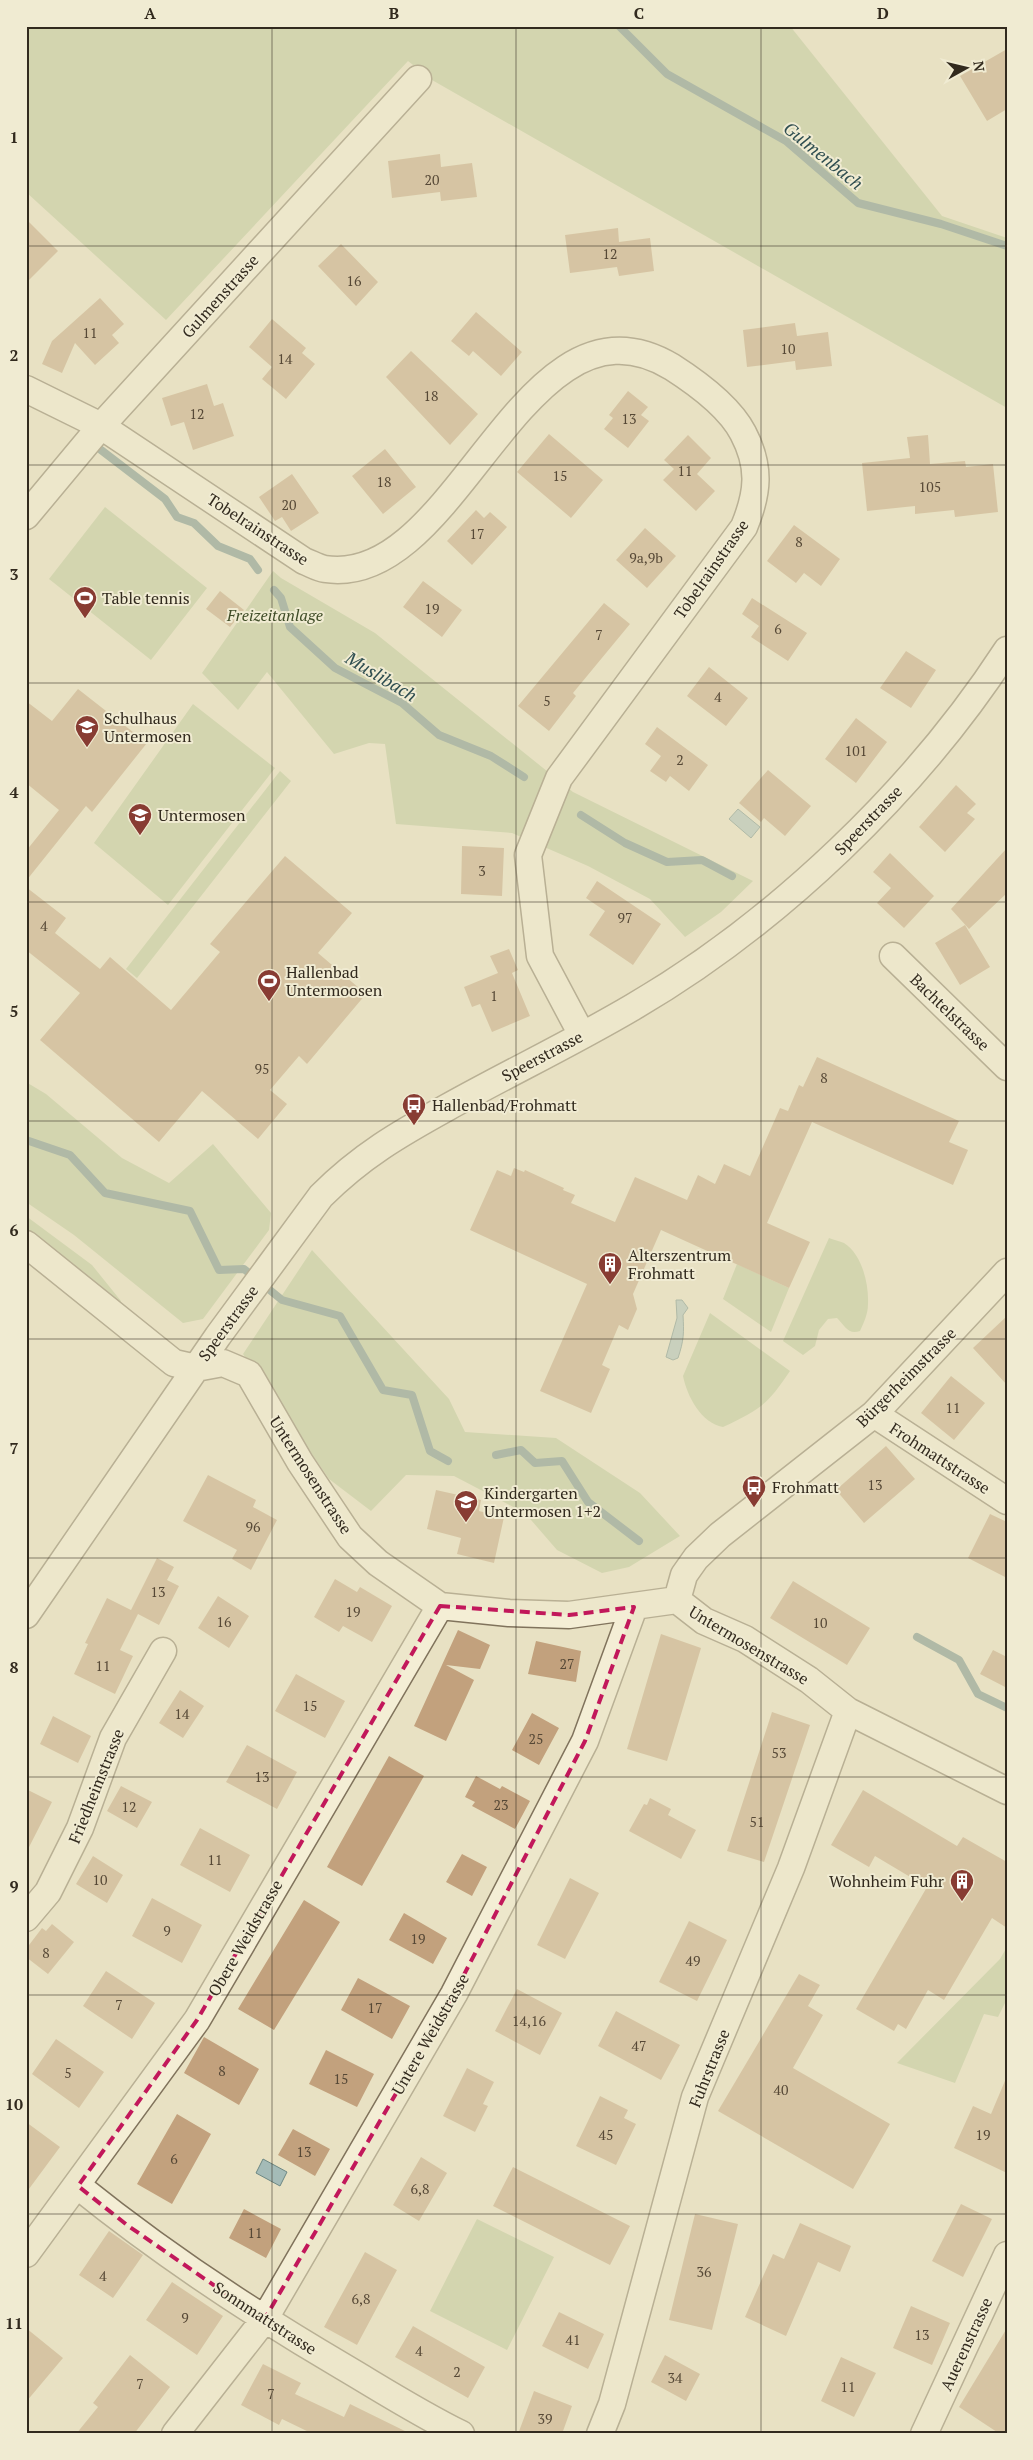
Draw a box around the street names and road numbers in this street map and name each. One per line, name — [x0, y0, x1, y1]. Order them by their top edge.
street label: Gulmenstrasse — [177, 249, 263, 343]
street label: Tobelrainstrasse — [203, 488, 313, 570]
street label: Tobelrainstrasse — [668, 515, 754, 623]
street label: Speerstrasse — [829, 780, 907, 860]
street label: Bachtelstrasse — [905, 968, 995, 1056]
street label: Speerstrasse — [498, 1025, 586, 1087]
street label: Speerstrasse — [193, 1281, 263, 1365]
street label: Bürgerheimstrasse — [851, 1322, 961, 1432]
street label: Untermosenstrasse — [265, 1412, 357, 1538]
street label: Frohmattstrasse — [885, 1417, 995, 1499]
street label: Untermosenstrasse — [685, 1600, 813, 1690]
street label: Friedheimstrasse — [63, 1725, 129, 1847]
street label: Obere Weidstrasse — [203, 1876, 287, 2000]
street label: Untere Weidstrasse — [386, 1969, 474, 2099]
street label: Fuhrstrasse — [683, 2026, 735, 2110]
street label: Sonnmattstrasse — [209, 2276, 321, 2360]
street label: Auerenstrasse — [935, 2294, 997, 2394]

